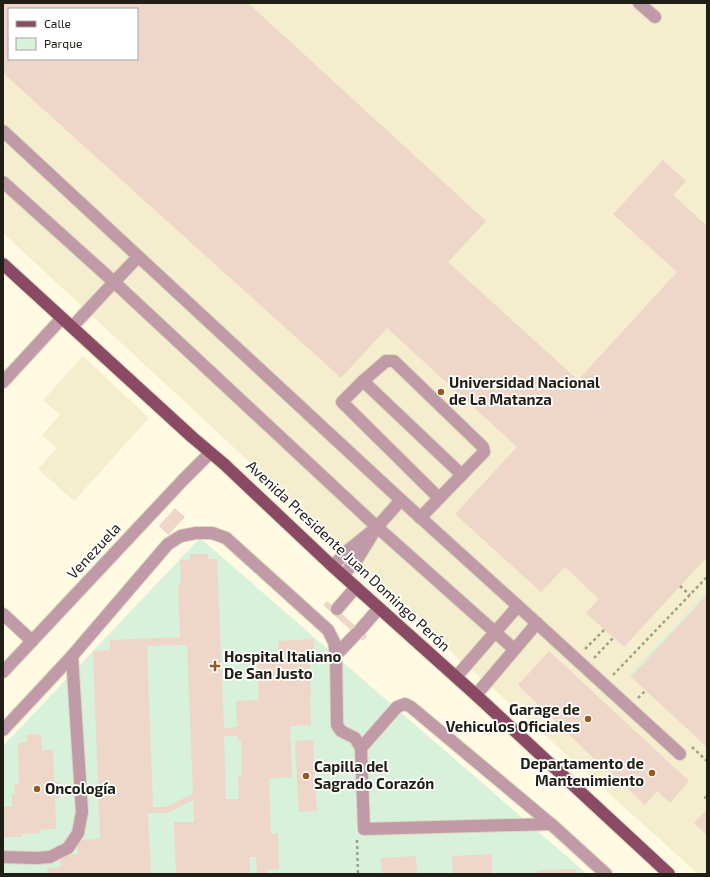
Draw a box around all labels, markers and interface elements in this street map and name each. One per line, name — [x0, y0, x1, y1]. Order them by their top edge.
legend — [8, 8, 138, 60]
text: Calle — [44, 16, 71, 30]
text: Parque — [44, 36, 82, 50]
place label: Universidad Nacional de La Matanza — [449, 373, 600, 408]
marker: Universidad Nacional de La Matanza — [436, 387, 446, 397]
street label: Avenida Presidente Juan Domingo Perón — [243, 456, 454, 655]
street label: Venezuela — [63, 518, 124, 582]
place label: Hospital Italiano De San Justo — [224, 647, 342, 682]
marker: Hospital Italiano De San Justo — [209, 660, 221, 672]
place label: Garage de Vehiculos Oficiales — [446, 700, 580, 735]
marker: Garage de Vehiculos Oficiales — [583, 714, 593, 724]
place label: Departamento de Mantenimiento — [520, 754, 644, 789]
place label: Capilla del Sagrado Corazón — [314, 757, 434, 792]
marker: Departamento de Mantenimiento — [647, 768, 657, 778]
marker: Capilla del Sagrado Corazón — [301, 771, 311, 781]
place label: Oncología — [45, 779, 116, 797]
marker: Oncología — [32, 784, 42, 794]

